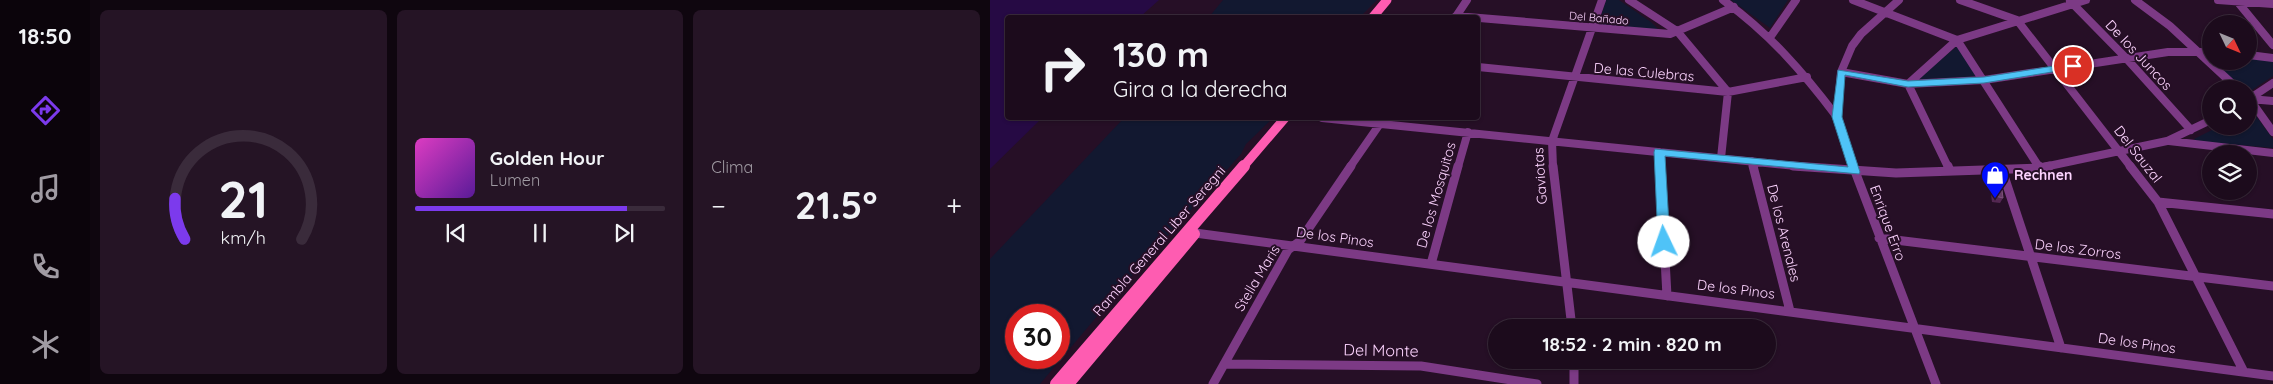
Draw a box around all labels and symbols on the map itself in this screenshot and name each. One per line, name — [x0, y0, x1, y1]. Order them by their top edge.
street label: Del Bañado — [1569, 8, 1630, 28]
north arrow — [2202, 15, 2258, 70]
street label: De los Juncos — [2102, 16, 2176, 94]
pin — [2052, 45, 2094, 87]
street label: De las Culebras — [1593, 59, 1695, 85]
street label: Del Sauzal — [2110, 122, 2166, 186]
street label: De los Mosquitos — [1412, 140, 1460, 250]
street label: Gaviotas — [1529, 147, 1551, 205]
shop icon: Rechnen — [1980, 160, 2010, 199]
street label: Rambla General Liber Seregni — [1089, 162, 1229, 320]
place label: Rechnen — [2014, 166, 2072, 184]
street label: De los Arenales — [1763, 182, 1805, 284]
street label: Enrique Erro — [1866, 183, 1910, 263]
position arrow — [1637, 215, 1689, 267]
street label: De los Pinos — [1295, 223, 1375, 251]
street label: De los Zorros — [2034, 235, 2122, 263]
street label: Stella Maris — [1230, 242, 1284, 314]
street label: De los Pinos — [1696, 275, 1776, 303]
speed limit sign: 30 — [1005, 304, 1070, 369]
street label: De los Pinos — [2097, 329, 2177, 357]
street label: Del Monte — [1343, 339, 1419, 361]

